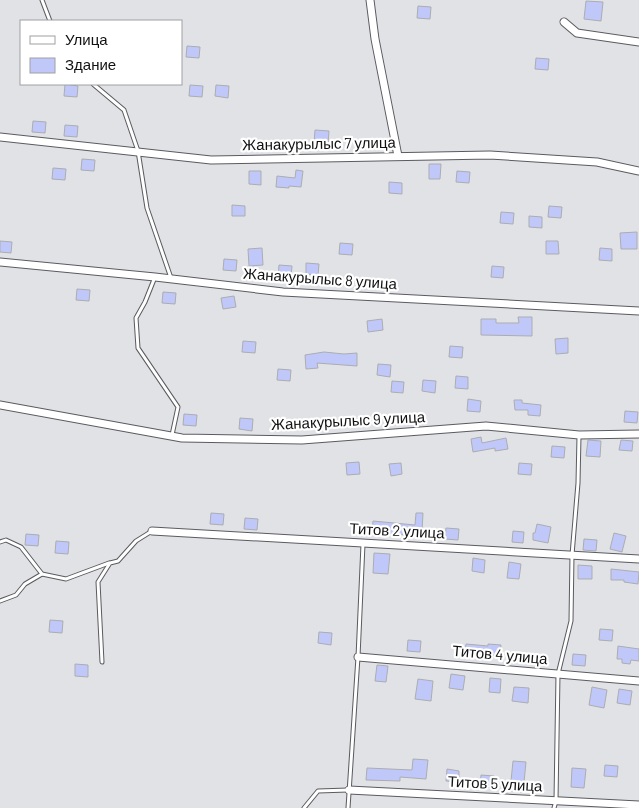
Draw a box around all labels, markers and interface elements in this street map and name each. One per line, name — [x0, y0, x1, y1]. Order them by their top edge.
legend — [20, 20, 182, 85]
text: Улица — [65, 30, 108, 48]
text: Здание — [65, 55, 116, 73]
street label: Жанакурылыс 7 улица — [242, 133, 397, 153]
street label: Жанакурылыс 8 улица — [242, 264, 398, 292]
street label: Жанакурылыс 9 улица — [270, 407, 426, 433]
street label: Титов 2 улица — [349, 519, 446, 542]
street label: Титов 4 улица — [452, 641, 549, 667]
street label: Титов 5 улица — [447, 772, 544, 795]

